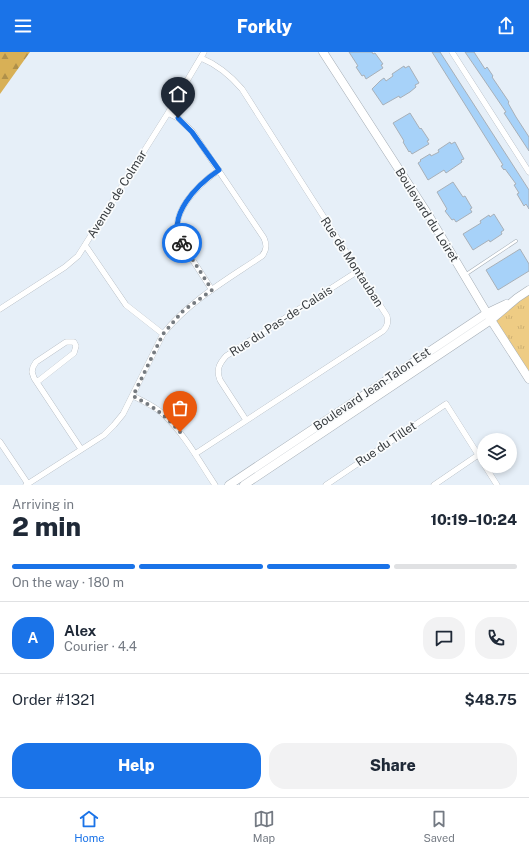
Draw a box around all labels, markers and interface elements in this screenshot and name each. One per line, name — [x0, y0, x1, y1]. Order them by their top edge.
icon: menu — [12, 15, 34, 37]
icon: share — [495, 15, 517, 37]
text: Forkly — [237, 16, 292, 37]
pin — [161, 77, 195, 118]
icon: home — [167, 83, 189, 105]
street label: Avenue de Colmar — [84, 147, 150, 241]
street label: Boulevard du Loiret — [392, 165, 462, 265]
street label: Rue de Montauban — [318, 214, 386, 310]
courier — [162, 223, 202, 263]
icon: bike — [171, 232, 193, 254]
street label: Rue du Pas-de-Calais — [227, 283, 335, 359]
street label: Boulevard Jean-Talon Est — [311, 344, 433, 433]
pin — [163, 391, 197, 432]
icon: bag — [169, 397, 191, 419]
street label: Rue du Tillet — [353, 419, 419, 469]
map controls — [477, 433, 517, 473]
button: layers — [477, 433, 517, 473]
text: Arriving in — [12, 497, 74, 512]
text: 2 min — [12, 511, 81, 542]
text: 10:19–10:24 — [430, 511, 517, 528]
text: On the way · 180 m — [12, 575, 124, 590]
button: chat — [423, 617, 465, 659]
button: phone — [475, 617, 517, 659]
text: Alex — [64, 622, 96, 639]
text: A — [28, 629, 38, 646]
text: Courier · 4.4 — [64, 639, 137, 654]
text: Order #1321 — [12, 691, 95, 708]
text: $48.75 — [465, 691, 517, 708]
button: Help — [12, 743, 261, 789]
button: Share — [269, 743, 517, 789]
tab: Home — [74, 808, 104, 844]
tab: Map — [253, 808, 275, 844]
tab: Saved — [423, 808, 455, 844]

